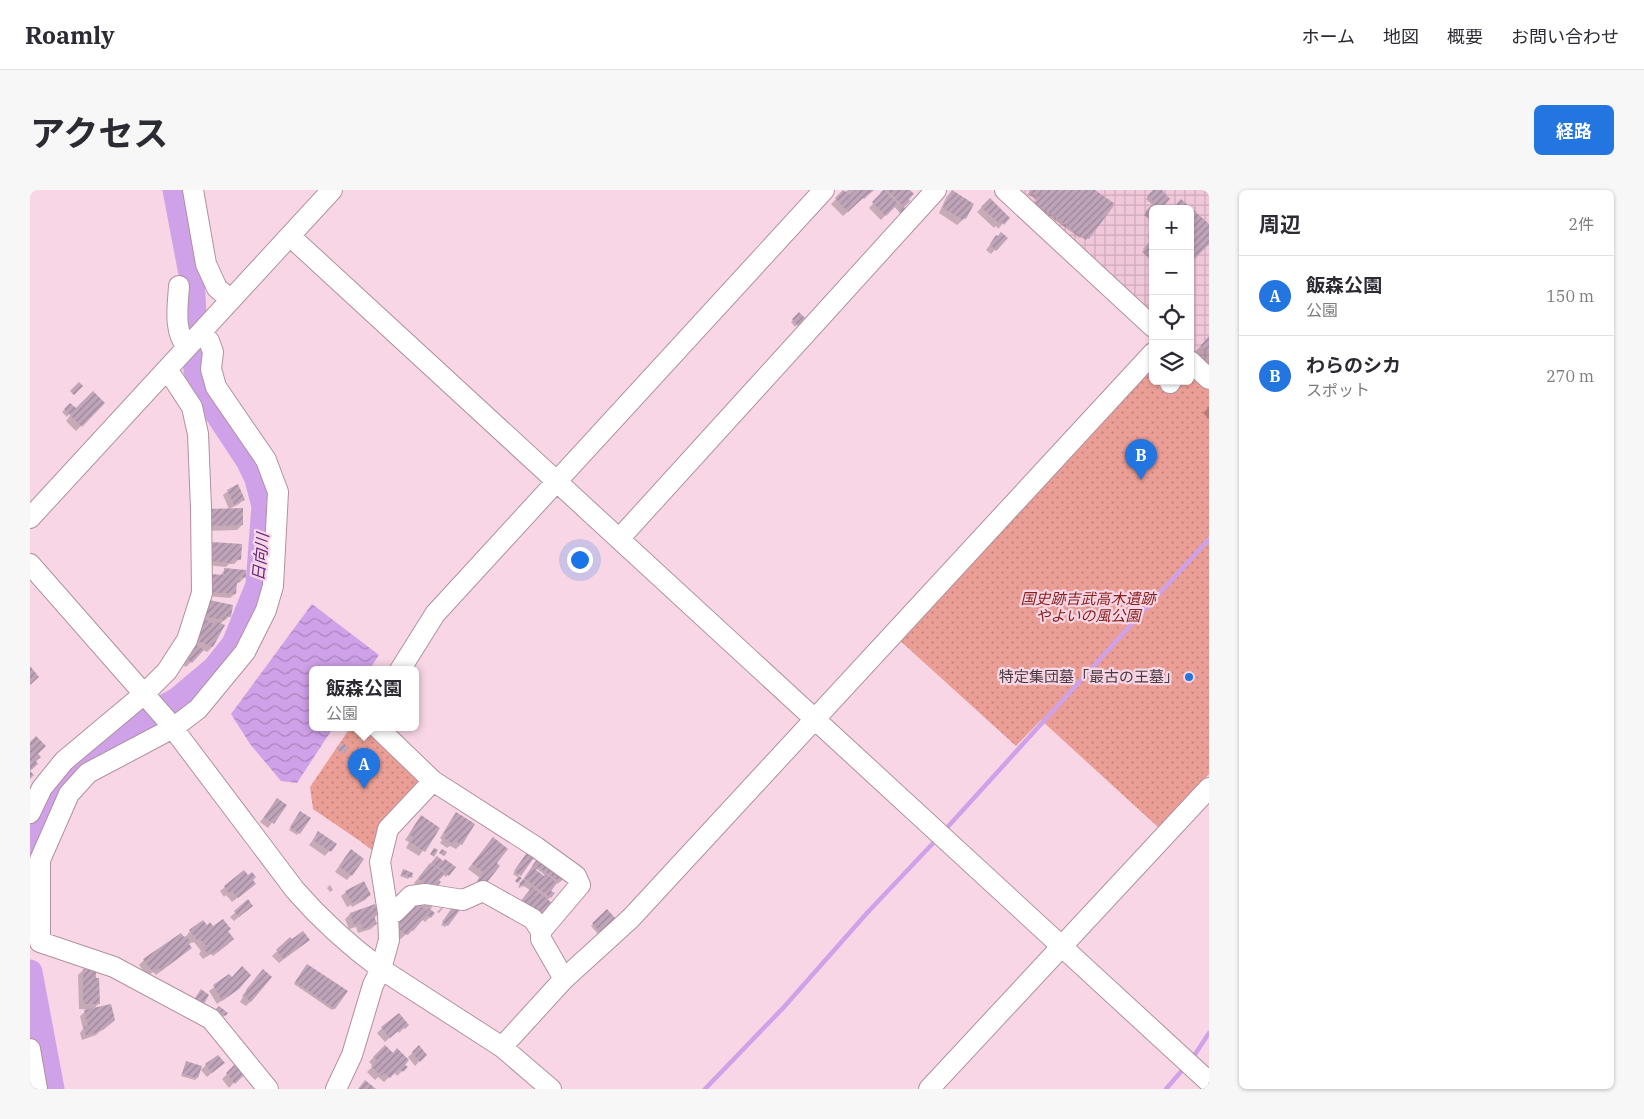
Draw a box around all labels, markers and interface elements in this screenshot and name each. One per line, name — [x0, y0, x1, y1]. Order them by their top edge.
text: Roamly — [25, 19, 115, 51]
text: ホーム — [1302, 25, 1355, 48]
text: 地図 — [1383, 25, 1419, 48]
text: 概要 — [1447, 25, 1483, 48]
text: お問い合わせ — [1511, 25, 1619, 48]
button: 経路 — [1534, 105, 1614, 155]
text: アクセス — [30, 110, 168, 156]
map controls — [1149, 205, 1194, 385]
button: + — [1149, 205, 1194, 250]
text: 周辺 — [1259, 210, 1301, 238]
text: 2件 — [1568, 214, 1594, 234]
button: − — [1149, 250, 1194, 295]
text: 飯森公園 — [1306, 273, 1382, 297]
text: A — [1269, 286, 1281, 306]
text: 150 m — [1546, 286, 1594, 306]
button: locate — [1149, 295, 1194, 340]
text: 公園 — [1306, 300, 1338, 320]
button: layers — [1149, 340, 1194, 385]
text: わらのシカ — [1306, 353, 1401, 377]
text: B — [1269, 366, 1281, 386]
text: 270 m — [1546, 366, 1594, 386]
text: スポット — [1306, 380, 1370, 400]
pin: B — [1125, 439, 1157, 480]
water label: 日向川 — [248, 530, 273, 582]
your location — [567, 547, 593, 573]
park label: 国史跡吉武高木遺跡 やよいの風公園 — [1020, 589, 1157, 625]
popup — [309, 666, 419, 731]
place label: 特定集団墓「最古の王墓」 — [999, 667, 1179, 686]
marker: 特定集団墓「最古の王墓」 — [1183, 671, 1195, 683]
text: 飯森公園 — [326, 676, 402, 700]
text: 公園 — [326, 703, 358, 723]
pin: A — [348, 748, 380, 789]

